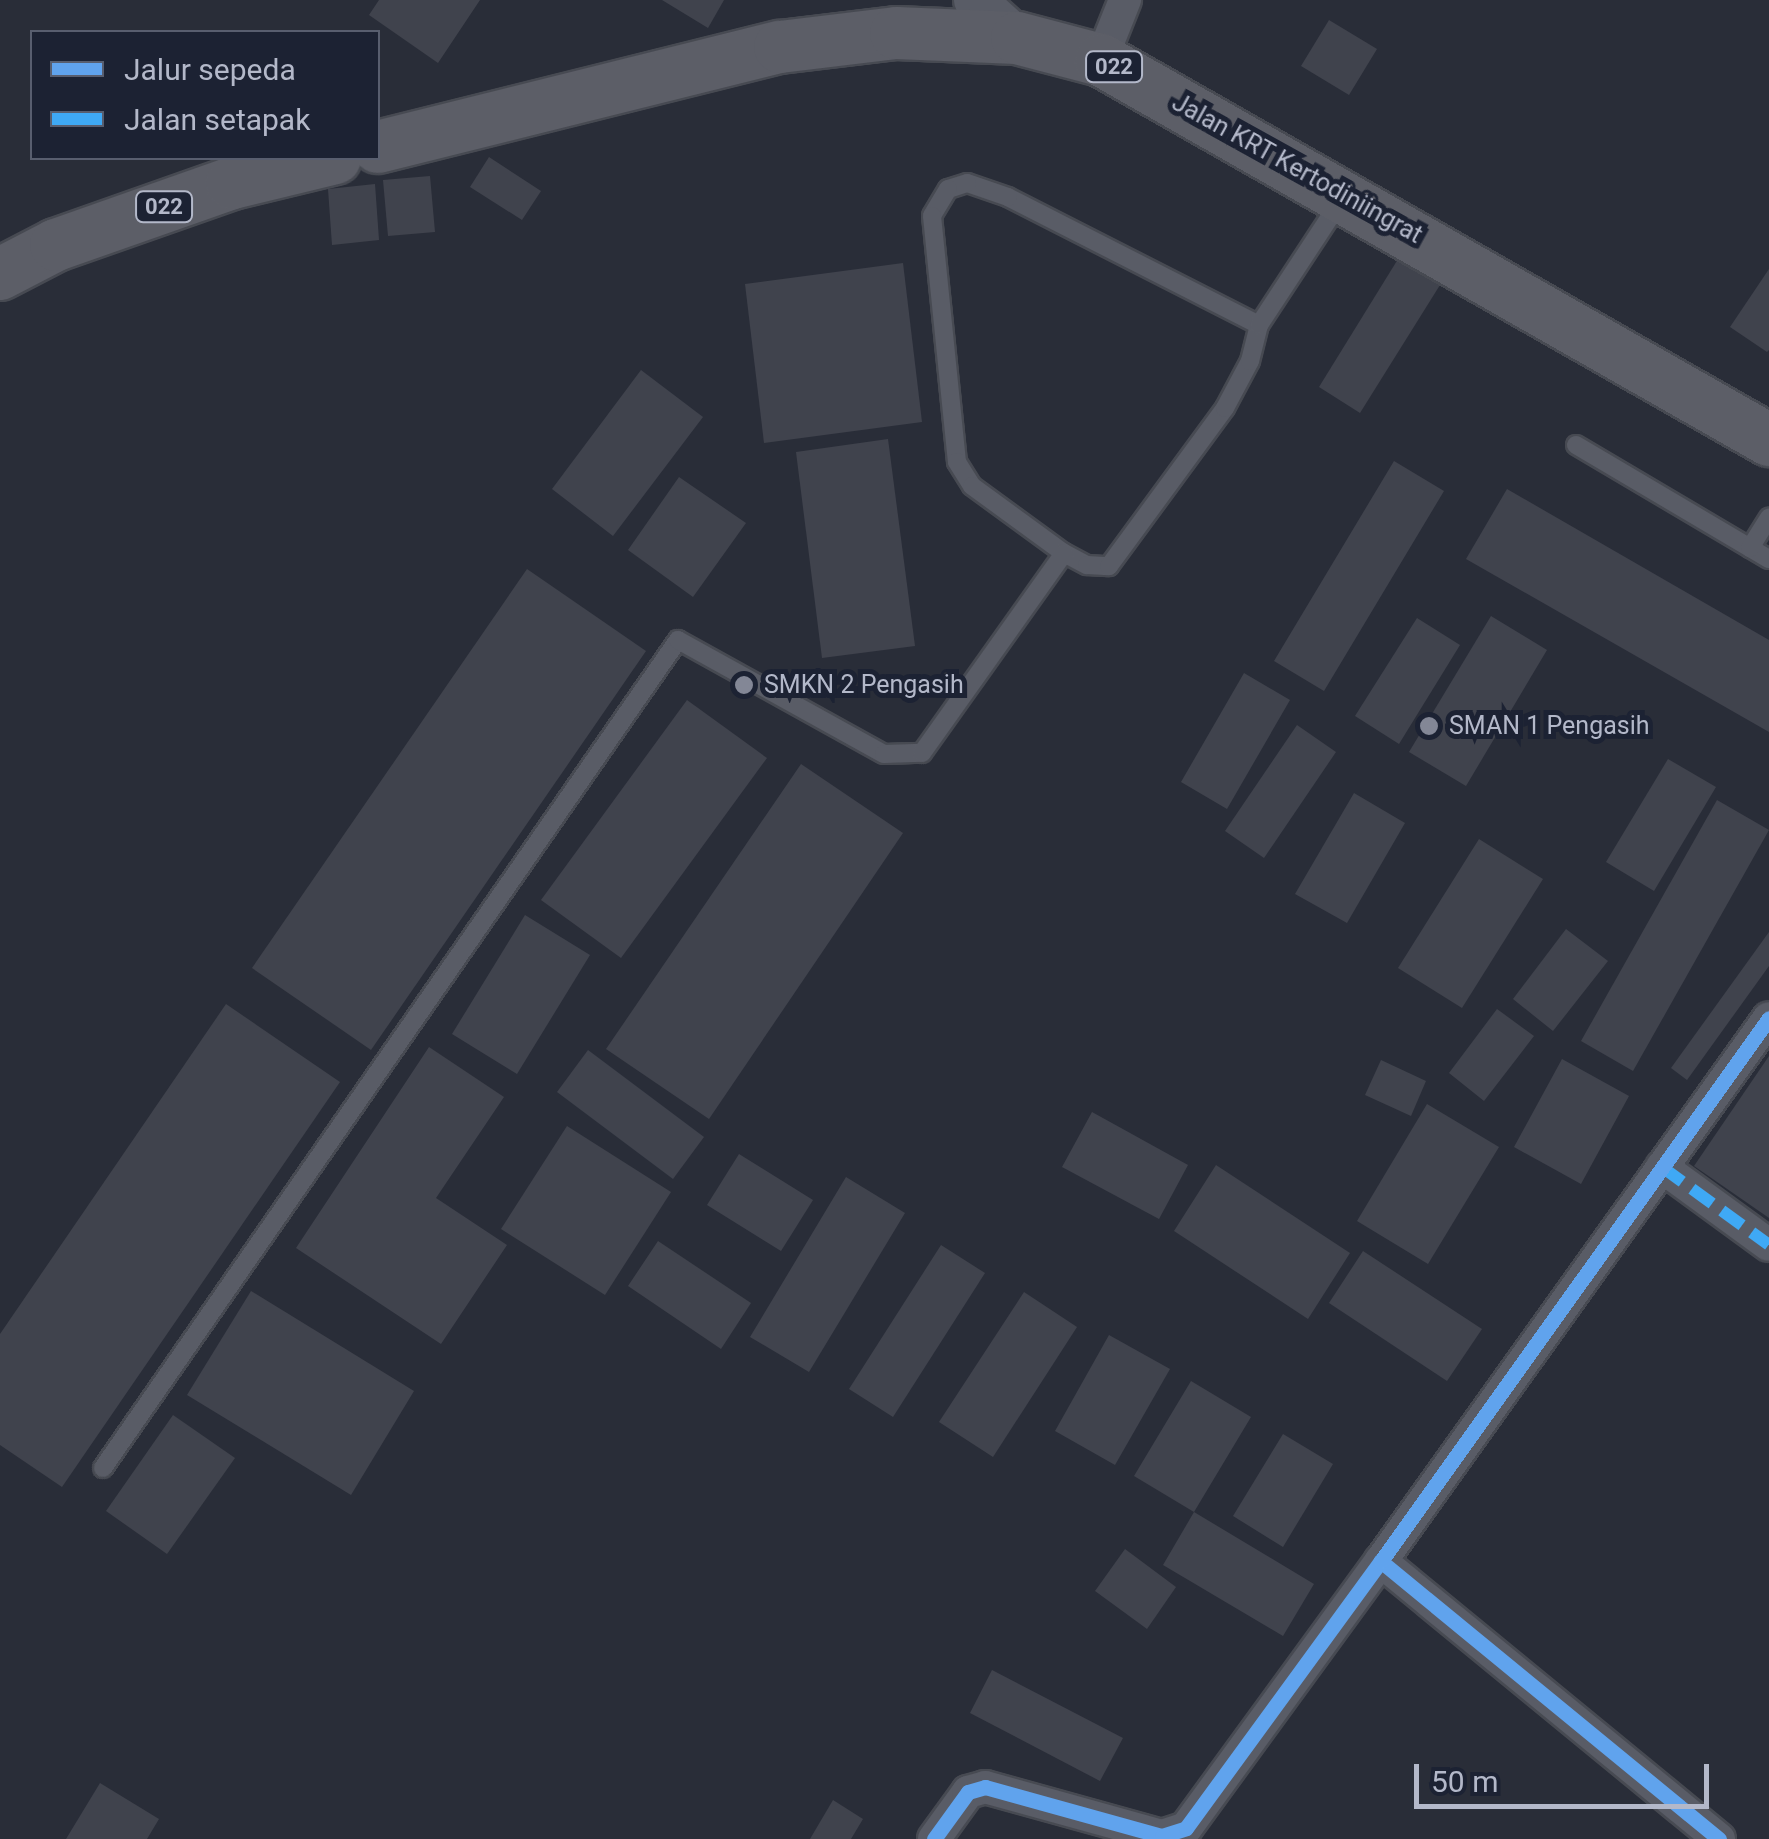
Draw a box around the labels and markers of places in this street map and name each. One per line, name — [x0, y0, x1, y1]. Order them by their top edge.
place label: SMKN 2 Pengasih — [764, 670, 964, 700]
marker: SMKN 2 Pengasih — [733, 674, 755, 696]
place label: SMAN 1 Pengasih — [1449, 711, 1650, 741]
marker: SMAN 1 Pengasih — [1418, 715, 1440, 737]

